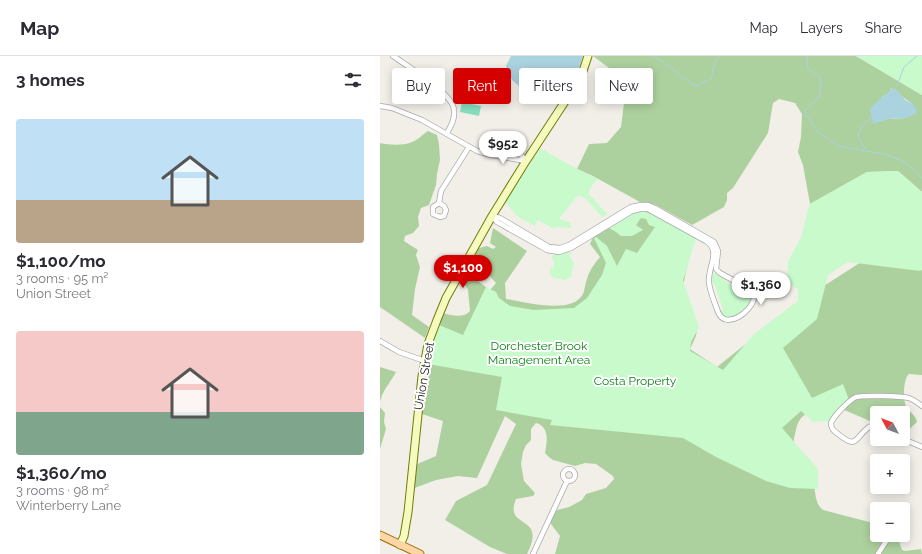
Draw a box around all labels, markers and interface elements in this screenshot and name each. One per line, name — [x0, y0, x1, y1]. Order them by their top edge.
text: Map — [20, 17, 59, 39]
text: Map — [750, 20, 778, 36]
text: Layers — [800, 20, 843, 36]
text: Share — [865, 20, 902, 36]
chip: Buy — [392, 68, 445, 104]
chip: Rent — [453, 68, 511, 104]
chip: Filters — [519, 68, 587, 104]
chip: New — [595, 68, 653, 104]
icon: filters — [342, 69, 364, 91]
text: 3 homes — [16, 70, 85, 90]
pin: $952 — [479, 131, 527, 165]
text: $952 — [488, 136, 518, 151]
icon: home — [154, 145, 226, 217]
text: $1,100/mo — [16, 251, 106, 271]
pin: $1,100 — [430, 255, 496, 289]
text: $1,100 — [443, 260, 483, 275]
text: 3 rooms · 95 m² — [16, 271, 108, 286]
pin: $1,360 — [728, 272, 794, 306]
text: $1,360 — [741, 277, 781, 292]
text: Union Street — [16, 286, 91, 301]
park label: Dorchester Brook Management Area — [488, 339, 590, 367]
street label: Union Street — [411, 341, 437, 411]
icon: home — [154, 357, 226, 429]
park label: Costa Property — [594, 374, 677, 388]
north arrow — [870, 406, 910, 446]
map controls — [870, 406, 910, 542]
button: + — [870, 454, 910, 494]
text: $1,360/mo — [16, 463, 107, 483]
text: 3 rooms · 98 m² — [16, 483, 109, 498]
text: Winterberry Lane — [16, 498, 121, 513]
button: − — [870, 502, 910, 542]

